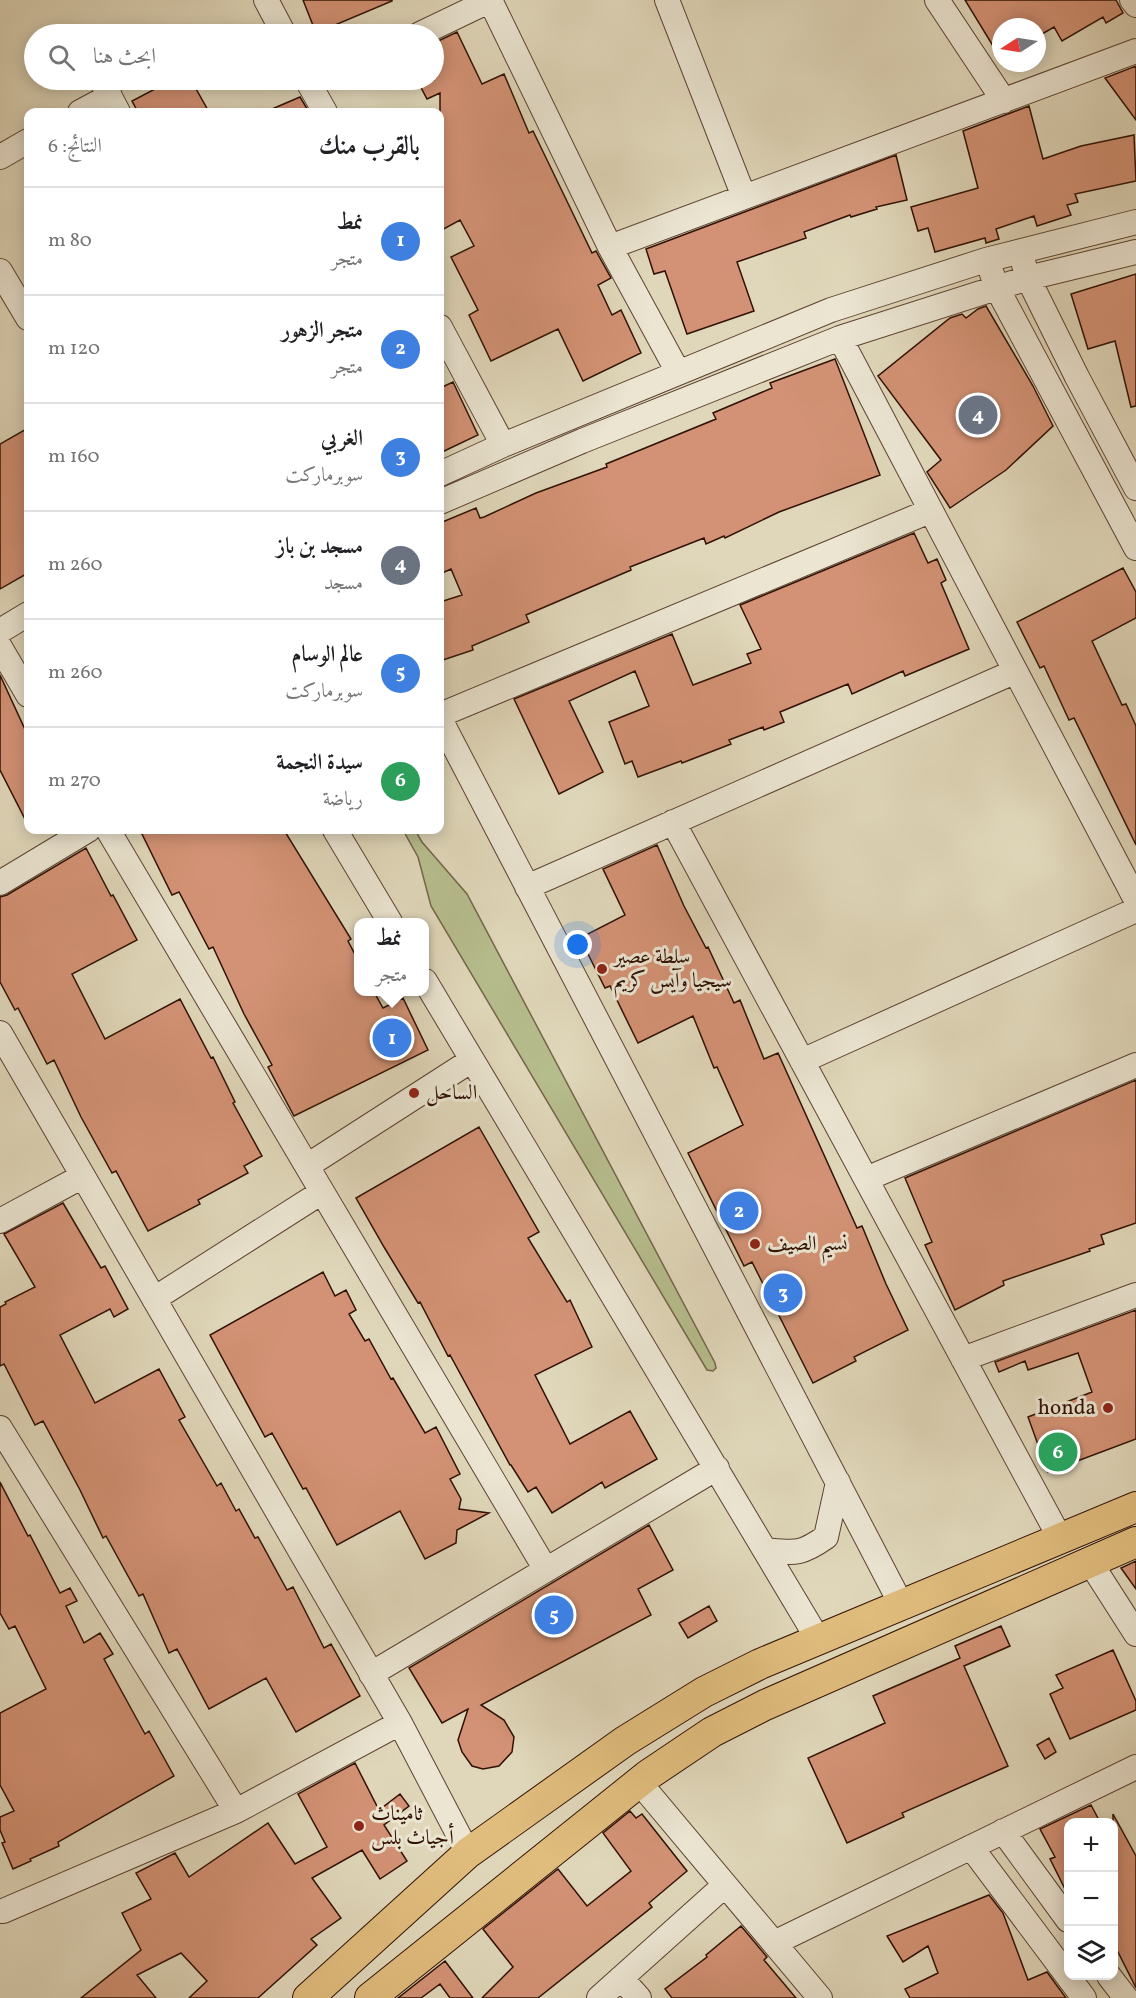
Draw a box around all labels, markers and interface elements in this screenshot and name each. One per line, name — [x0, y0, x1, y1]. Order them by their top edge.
north arrow — [992, 18, 1046, 72]
search box — [24, 24, 444, 90]
icon: search — [45, 41, 78, 74]
text: ابحث هنا — [93, 42, 156, 73]
text: بالقرب منك — [319, 129, 420, 165]
text: النتائج: 6 — [48, 133, 102, 161]
text: نمط — [337, 208, 363, 239]
text: 80 m — [48, 227, 92, 255]
text: 1 — [396, 227, 405, 255]
text: متجر — [331, 246, 363, 274]
text: متجر الزهور — [281, 316, 363, 347]
text: 120 m — [48, 335, 100, 363]
text: 2 — [395, 335, 406, 363]
text: متجر — [331, 354, 363, 382]
pin: 4 — [958, 392, 998, 438]
text: الغربي — [321, 424, 363, 455]
text: 160 m — [48, 443, 100, 471]
text: 3 — [395, 443, 406, 471]
text: سوبرماركت — [285, 462, 363, 490]
text: مسجد بن باز — [276, 532, 363, 563]
text: 260 m — [48, 551, 103, 579]
text: 4 — [394, 551, 407, 579]
text: مسجد — [324, 570, 363, 598]
text: عالم الوسام — [292, 640, 363, 671]
text: 260 m — [48, 659, 103, 687]
text: 5 — [396, 659, 405, 687]
text: سوبرماركت — [285, 678, 363, 706]
text: سيدة النجمة — [276, 748, 363, 779]
text: 270 m — [48, 767, 101, 795]
text: 6 — [395, 767, 406, 795]
text: رياضة — [323, 786, 363, 814]
popup — [354, 918, 429, 996]
text: نمط — [376, 924, 402, 955]
your location — [563, 930, 592, 959]
place label: سلطة عصير سيجيا وآيس كريم — [612, 943, 732, 998]
text: متجر — [376, 962, 407, 990]
marker: سلطة عصير سيجيا وآيس كريم — [595, 962, 609, 976]
pin: 1 — [372, 1016, 412, 1060]
place label: الساحل — [426, 1079, 477, 1108]
marker: الساحل — [407, 1086, 421, 1100]
pin: 2 — [720, 1188, 758, 1234]
place label: نسيم الصيف — [767, 1230, 848, 1264]
marker: نسيم الصيف — [748, 1237, 762, 1251]
pin: 3 — [764, 1270, 802, 1316]
place label: honda — [1037, 1394, 1096, 1423]
marker: honda — [1101, 1401, 1115, 1415]
pin: 6 — [1038, 1430, 1078, 1474]
pin: 5 — [534, 1592, 574, 1638]
place label: ثاميناث أجياث بلس — [371, 1800, 454, 1853]
map controls — [1064, 1818, 1118, 1980]
button: + — [1064, 1818, 1118, 1872]
marker: ثاميناث أجياث بلس — [352, 1819, 366, 1833]
button: − — [1064, 1872, 1118, 1926]
button: layers — [1064, 1926, 1118, 1980]

